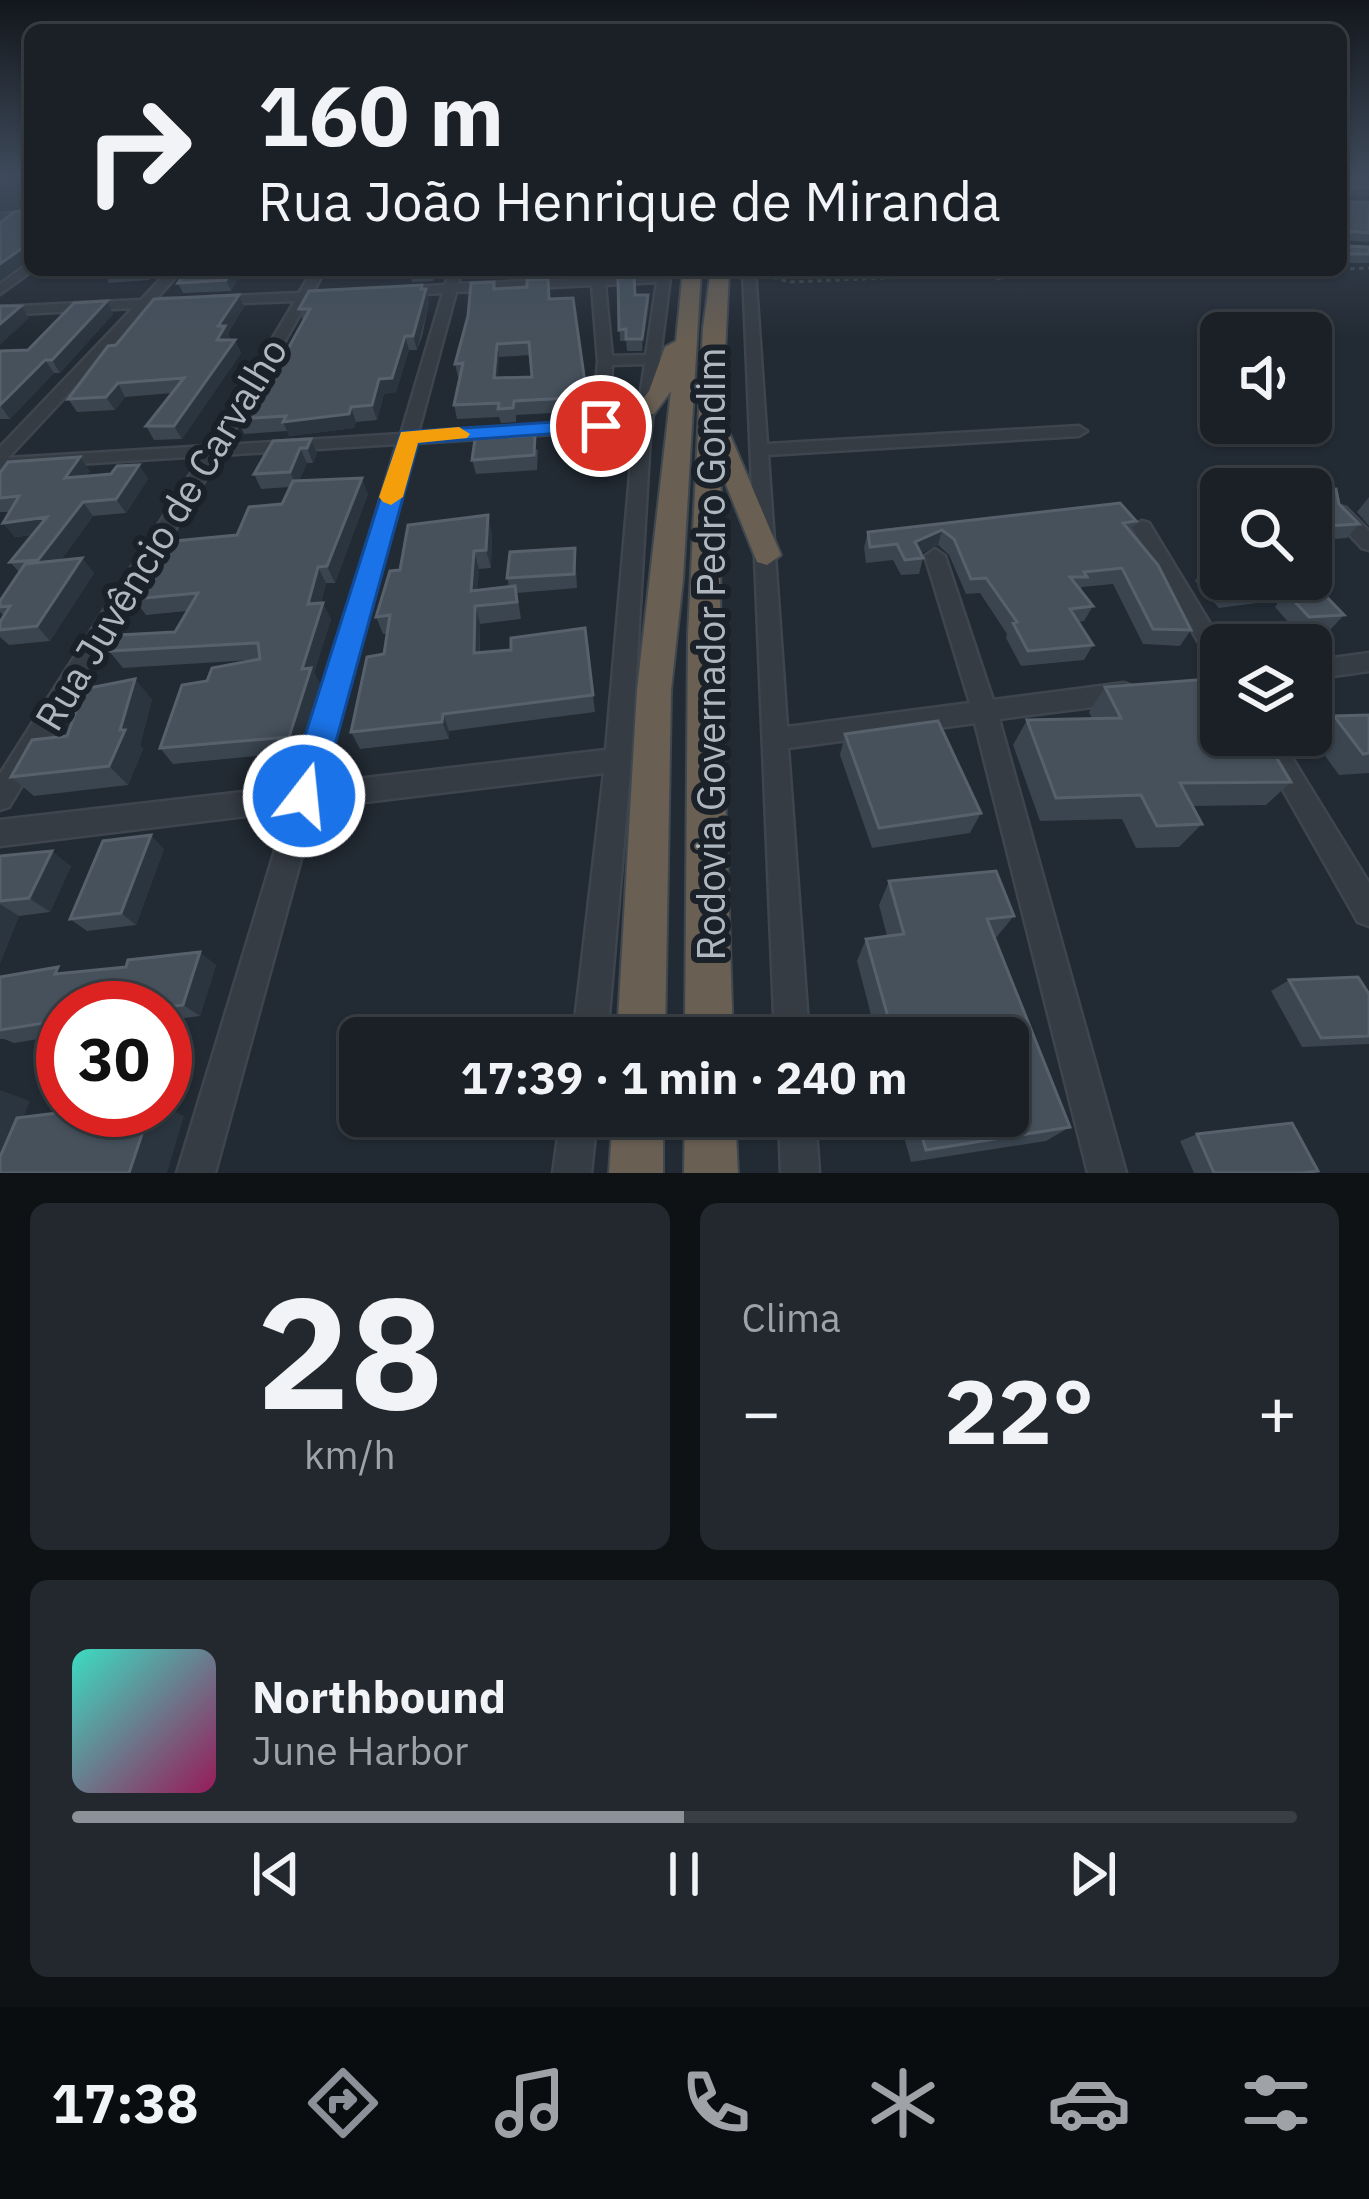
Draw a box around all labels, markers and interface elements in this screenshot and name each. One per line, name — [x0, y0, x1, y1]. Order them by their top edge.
text: 160 m — [258, 60, 504, 169]
icon: right — [60, 72, 216, 228]
text: Rua João Henrique de Miranda — [258, 166, 1001, 236]
map controls — [1200, 312, 1332, 756]
button: sound — [1200, 312, 1332, 444]
street label: Rua Juvêncio de Carvalho — [23, 328, 298, 739]
street label: Rodovia Governador Pedro Gondim — [685, 347, 736, 961]
pin — [550, 375, 652, 477]
icon: arrive — [568, 393, 634, 459]
button: search — [1200, 468, 1332, 600]
button: layers — [1200, 624, 1332, 756]
position arrow — [241, 733, 367, 859]
speed limit sign: 30 — [36, 981, 192, 1137]
text: 17:39 · 1 min · 240 m — [461, 1048, 907, 1106]
text: 28 — [256, 1249, 443, 1452]
text: Clima — [742, 1292, 841, 1343]
text: 22° — [944, 1352, 1094, 1469]
text: − — [742, 1368, 781, 1454]
text: + — [1257, 1368, 1297, 1454]
text: km/h — [304, 1429, 396, 1480]
text: Northbound — [252, 1667, 506, 1725]
text: June Harbor — [252, 1725, 468, 1776]
icon: previous — [243, 1841, 309, 1907]
icon: pause — [651, 1841, 717, 1907]
icon: next — [1060, 1841, 1126, 1907]
icon: directions — [301, 2061, 385, 2145]
icon: music — [488, 2061, 572, 2145]
icon: phone — [674, 2061, 758, 2145]
icon: climate — [861, 2061, 945, 2145]
icon: car — [1047, 2061, 1131, 2145]
icon: filters — [1234, 2061, 1318, 2145]
text: 17:38 — [51, 2068, 199, 2138]

